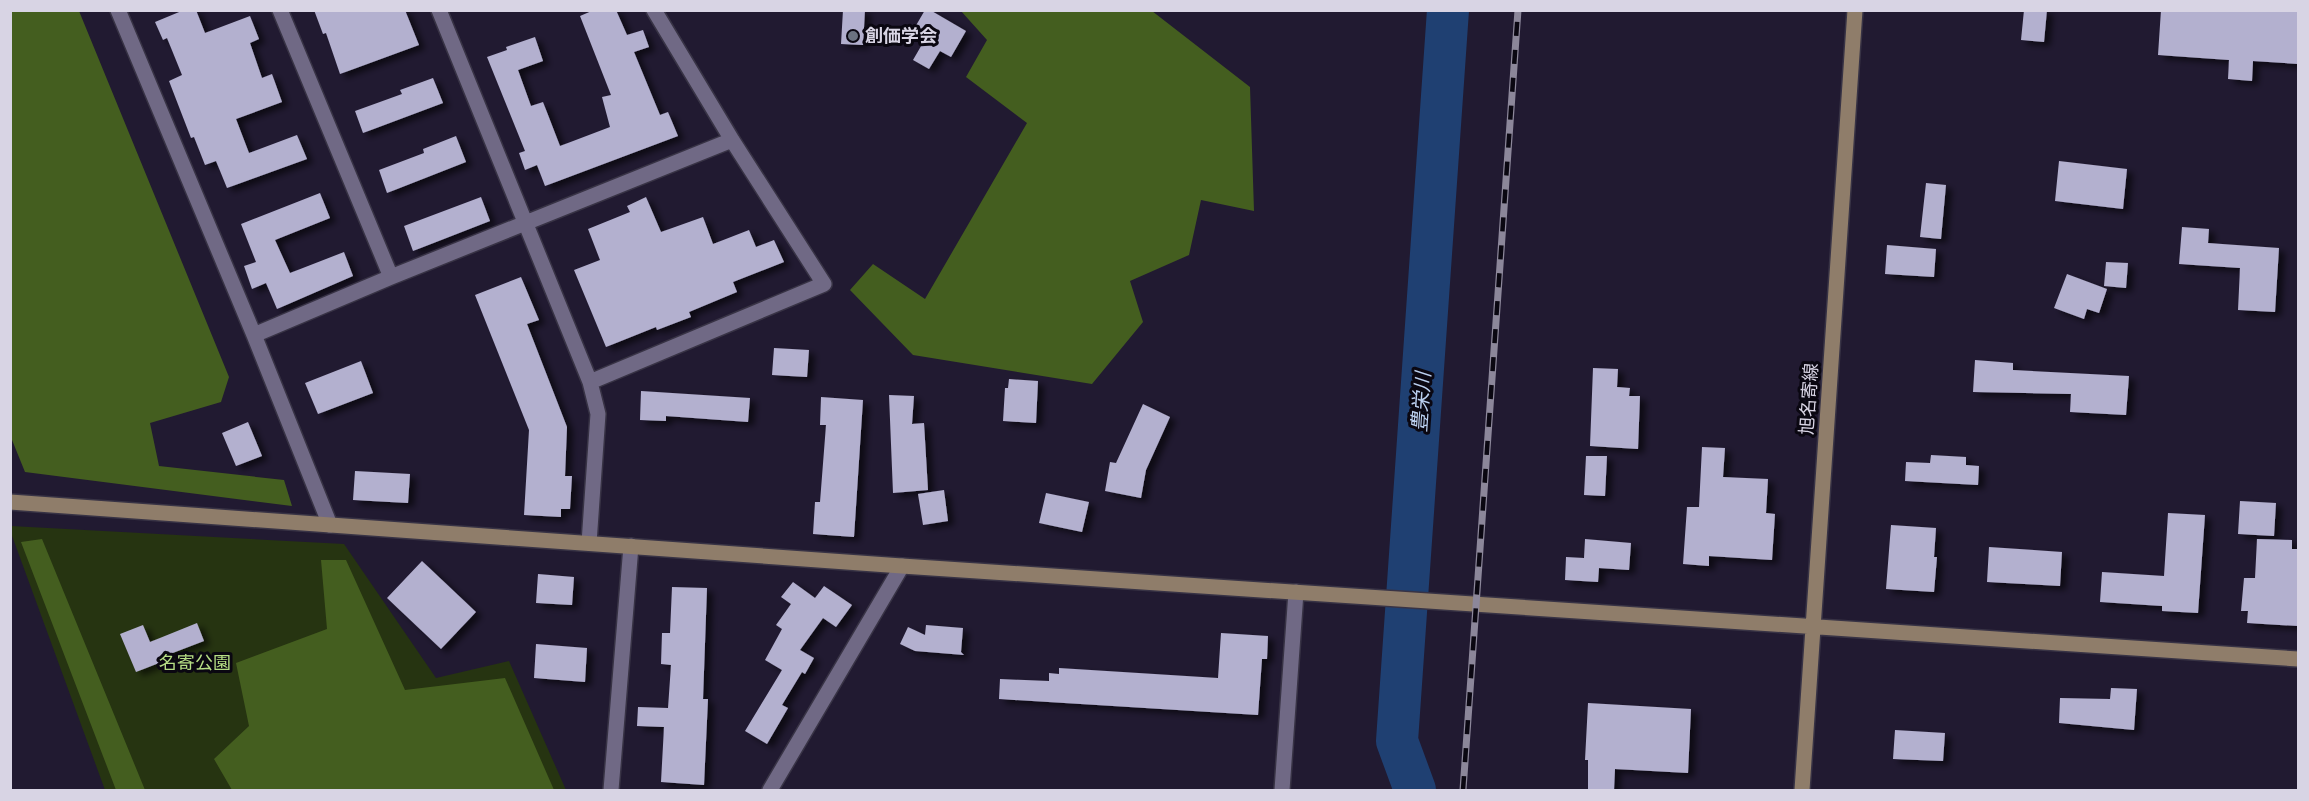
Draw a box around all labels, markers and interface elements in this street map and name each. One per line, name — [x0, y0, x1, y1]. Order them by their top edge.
place label: 創価学会 — [865, 25, 937, 47]
marker: 創価学会 — [846, 29, 860, 43]
street label: 旭名寄線 — [1796, 362, 1822, 436]
water label: 豊栄川 — [1407, 369, 1435, 433]
park label: 名寄公園 — [159, 652, 231, 674]

